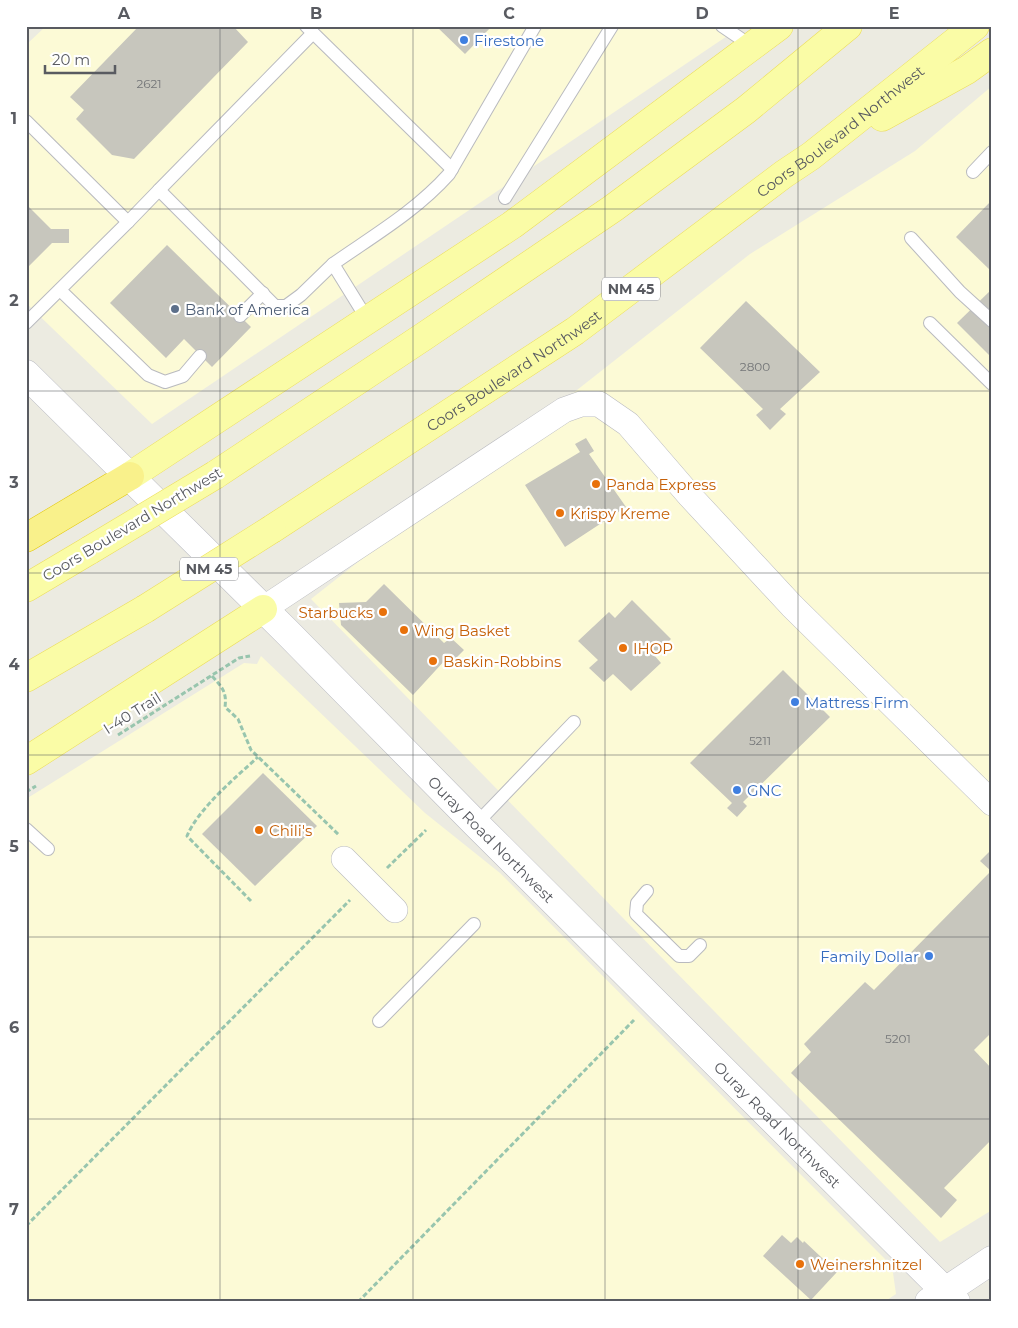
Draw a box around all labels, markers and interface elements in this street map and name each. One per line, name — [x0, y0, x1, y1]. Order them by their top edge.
text: A — [117, 4, 131, 23]
text: B — [310, 4, 322, 23]
text: C — [503, 4, 515, 23]
text: D — [695, 4, 709, 23]
text: E — [889, 4, 899, 23]
place label: Firestone — [474, 31, 544, 50]
marker: Firestone — [458, 34, 470, 46]
scale bar — [45, 42, 115, 74]
text: 20 m — [52, 50, 90, 69]
street label: Coors Boulevard Northwest — [752, 61, 928, 201]
house number: 2621 — [136, 76, 162, 91]
text: 1 — [11, 109, 17, 128]
road number: NM 45 — [602, 278, 660, 300]
text: 2 — [9, 291, 19, 310]
place label: Bank of America — [185, 300, 310, 319]
marker: Bank of America — [169, 303, 181, 315]
street label: Coors Boulevard Northwest — [422, 305, 605, 435]
house number: 2800 — [740, 359, 770, 374]
street label: Coors Boulevard Northwest — [39, 463, 225, 585]
text: 3 — [8, 473, 19, 492]
place label: Panda Express — [606, 475, 716, 494]
marker: Panda Express — [590, 478, 602, 490]
place label: Krispy Kreme — [570, 504, 670, 523]
marker: Krispy Kreme — [554, 507, 566, 519]
road number: NM 45 — [180, 558, 238, 580]
place label: Starbucks — [299, 603, 373, 622]
marker: Starbucks — [377, 606, 389, 618]
place label: Wing Basket — [414, 621, 510, 640]
marker: Wing Basket — [398, 624, 410, 636]
place label: IHOP — [633, 639, 673, 658]
marker: IHOP — [617, 642, 629, 654]
place label: Baskin-Robbins — [443, 652, 561, 671]
text: 4 — [8, 655, 20, 674]
marker: Baskin-Robbins — [427, 655, 439, 667]
street label: I-40 Trail — [99, 688, 165, 738]
place label: Mattress Firm — [805, 693, 909, 712]
marker: Mattress Firm — [789, 696, 801, 708]
house number: 5211 — [749, 733, 771, 748]
street label: Ouray Road Northwest — [424, 772, 559, 906]
place label: GNC — [747, 781, 782, 800]
marker: GNC — [731, 784, 743, 796]
place label: Chili's — [269, 821, 312, 840]
marker: Chili's — [253, 824, 265, 836]
text: 5 — [9, 837, 19, 856]
place label: Family Dollar — [820, 947, 919, 966]
marker: Family Dollar — [923, 950, 935, 962]
text: 6 — [9, 1018, 19, 1037]
house number: 5201 — [885, 1031, 911, 1046]
street label: Ouray Road Northwest — [710, 1057, 845, 1191]
text: 7 — [9, 1200, 19, 1219]
place label: Weinershnitzel — [810, 1255, 922, 1274]
marker: Weinershnitzel — [794, 1258, 806, 1270]

